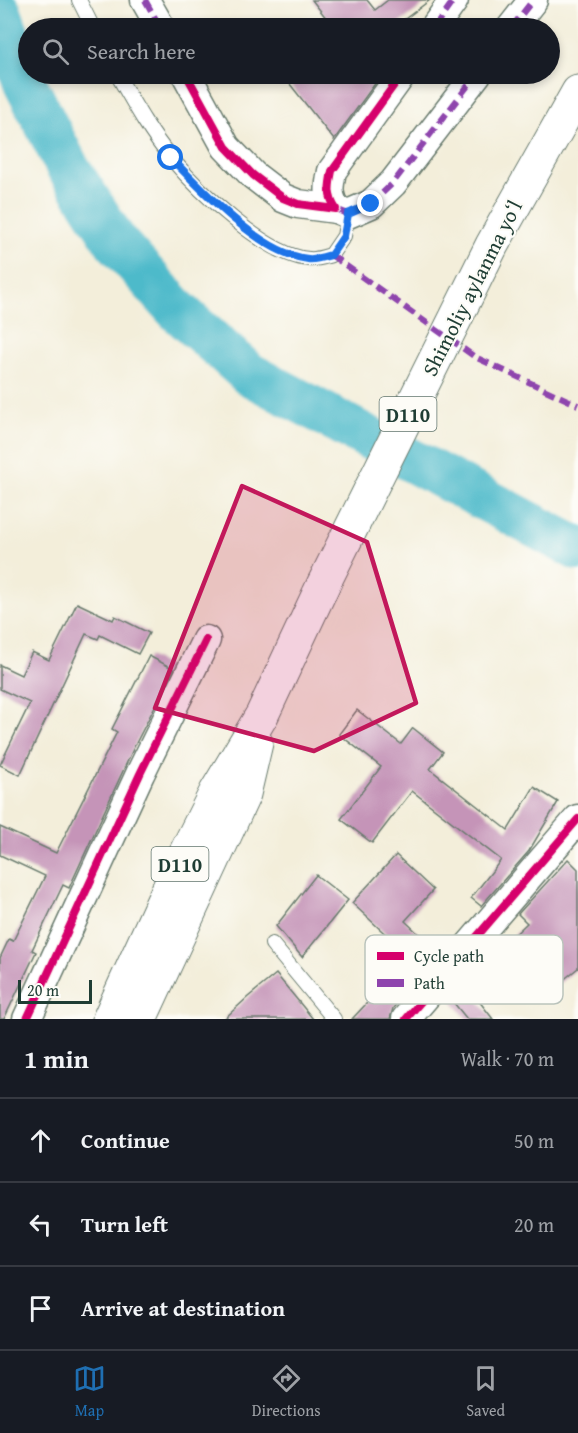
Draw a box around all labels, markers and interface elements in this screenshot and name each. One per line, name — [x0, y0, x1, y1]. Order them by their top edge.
search box — [18, 18, 560, 84]
icon: search — [39, 35, 72, 68]
text: Search here — [87, 35, 196, 67]
route start — [157, 144, 183, 170]
route end — [357, 190, 383, 216]
street label: Shimoliy aylanma yoʻl — [414, 195, 530, 381]
road number: D110 — [380, 397, 436, 431]
road number: D110 — [152, 847, 208, 881]
legend — [365, 935, 563, 1004]
text: Cycle path — [414, 944, 484, 968]
text: Path — [414, 971, 445, 995]
scale bar — [18, 977, 92, 1004]
text: 20 m — [27, 978, 59, 1002]
text: 1 min — [24, 1039, 89, 1078]
text: Walk · 70 m — [460, 1044, 554, 1073]
icon: ahead — [24, 1124, 57, 1157]
text: Continue — [81, 1124, 170, 1156]
text: 50 m — [514, 1126, 554, 1155]
icon: left — [24, 1208, 57, 1241]
text: Turn left — [81, 1208, 168, 1240]
text: 20 m — [514, 1210, 554, 1239]
icon: arrive — [24, 1292, 57, 1325]
text: Arrive at destination — [81, 1292, 285, 1324]
tab: Map — [73, 1362, 106, 1422]
tab: Directions — [252, 1362, 321, 1422]
tab: Saved — [466, 1362, 505, 1422]

